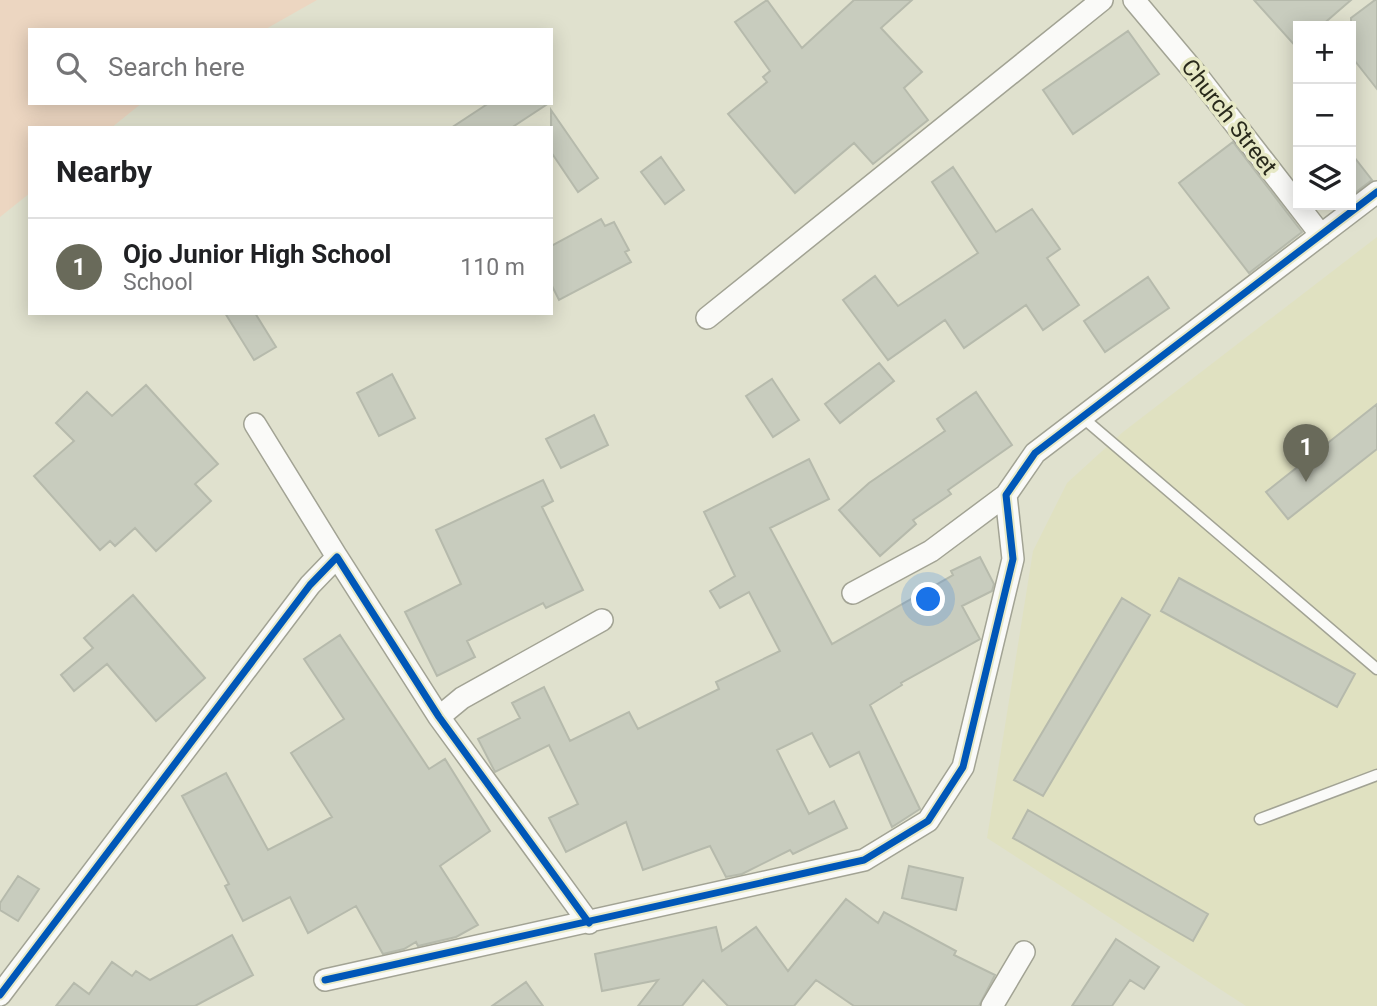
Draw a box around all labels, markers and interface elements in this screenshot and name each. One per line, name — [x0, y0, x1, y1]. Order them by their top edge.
map controls — [1293, 21, 1356, 210]
button: + — [1293, 21, 1356, 84]
search box — [28, 28, 553, 105]
icon: search — [52, 48, 90, 86]
text: Search here — [108, 52, 245, 82]
street label: Church Street — [1176, 54, 1282, 180]
button: − — [1293, 84, 1356, 147]
button: layers — [1293, 147, 1356, 210]
text: Nearby — [56, 154, 152, 189]
text: Ojo Junior High School — [123, 239, 392, 269]
text: 1 — [72, 254, 86, 281]
text: 110 m — [460, 254, 525, 281]
text: School — [123, 269, 193, 296]
pin: 1 — [1283, 424, 1329, 482]
your location — [911, 582, 945, 616]

